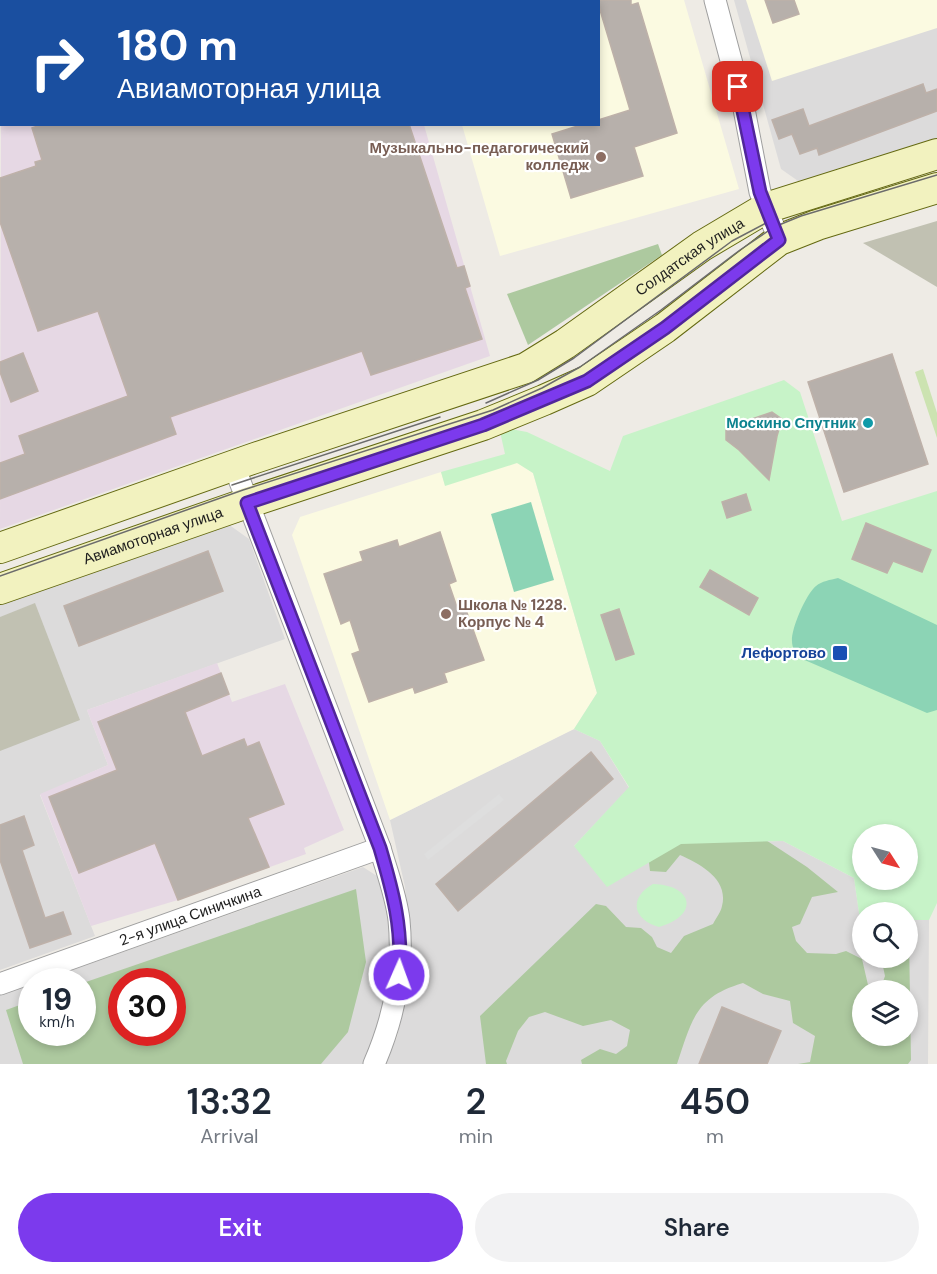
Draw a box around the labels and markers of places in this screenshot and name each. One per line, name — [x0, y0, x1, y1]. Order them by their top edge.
pin — [712, 61, 763, 112]
place label: Музыкально-педагогический колледж — [370, 138, 589, 175]
marker: Музыкально-педагогический колледж — [594, 150, 608, 164]
place label: Москино Спутник — [726, 413, 856, 433]
marker: Москино Спутник — [861, 416, 875, 430]
place label: Школа № 1228. Корпус № 4 — [458, 595, 567, 632]
marker: Школа № 1228. Корпус № 4 — [439, 607, 453, 621]
place label: Лефортово — [742, 643, 826, 663]
marker: Лефортово — [831, 644, 849, 662]

